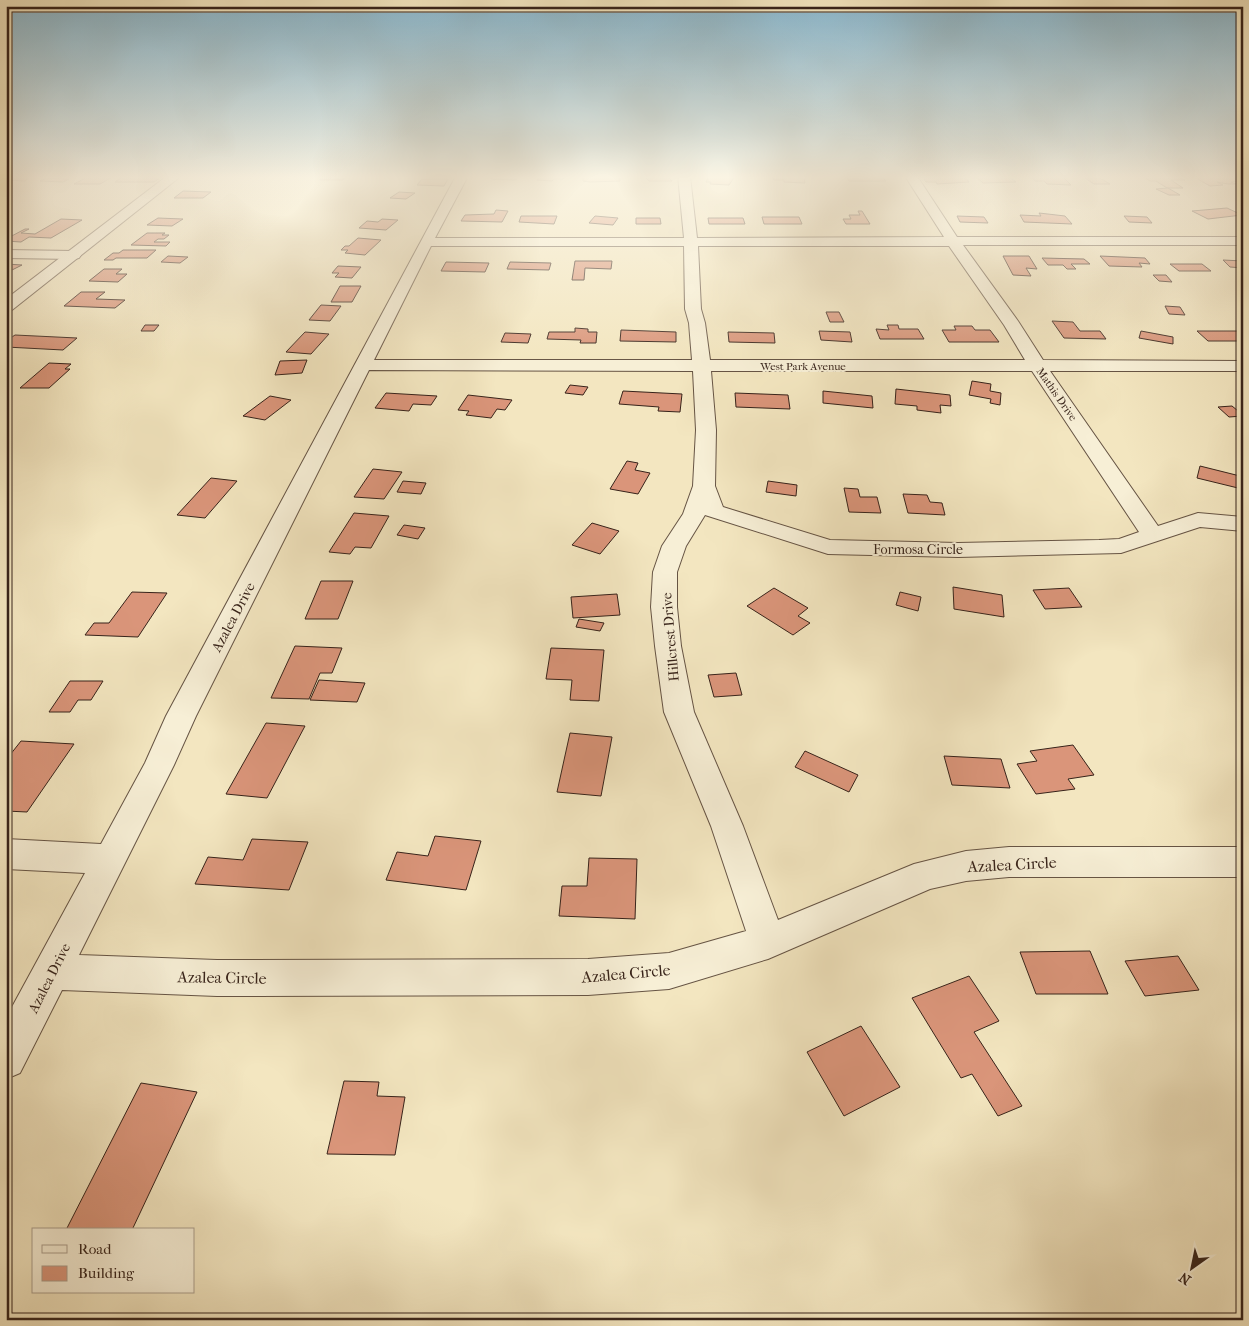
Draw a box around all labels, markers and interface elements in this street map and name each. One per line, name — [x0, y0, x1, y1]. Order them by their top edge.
street label: West Park Avenue — [759, 360, 846, 373]
street label: Mathis Drive — [1034, 365, 1080, 424]
street label: Formosa Circle — [873, 541, 963, 558]
street label: Azalea Drive — [208, 580, 259, 656]
street label: Hillcrest Drive — [658, 592, 683, 682]
street label: Azalea Circle — [966, 853, 1057, 876]
street label: Azalea Drive — [24, 940, 74, 1017]
street label: Azalea Circle — [580, 960, 671, 987]
street label: Azalea Circle — [176, 967, 267, 988]
legend — [32, 1228, 195, 1294]
text: Road — [78, 1240, 112, 1258]
north arrow — [1166, 1244, 1216, 1294]
text: Building — [78, 1264, 135, 1282]
text: N — [1176, 1268, 1194, 1289]

